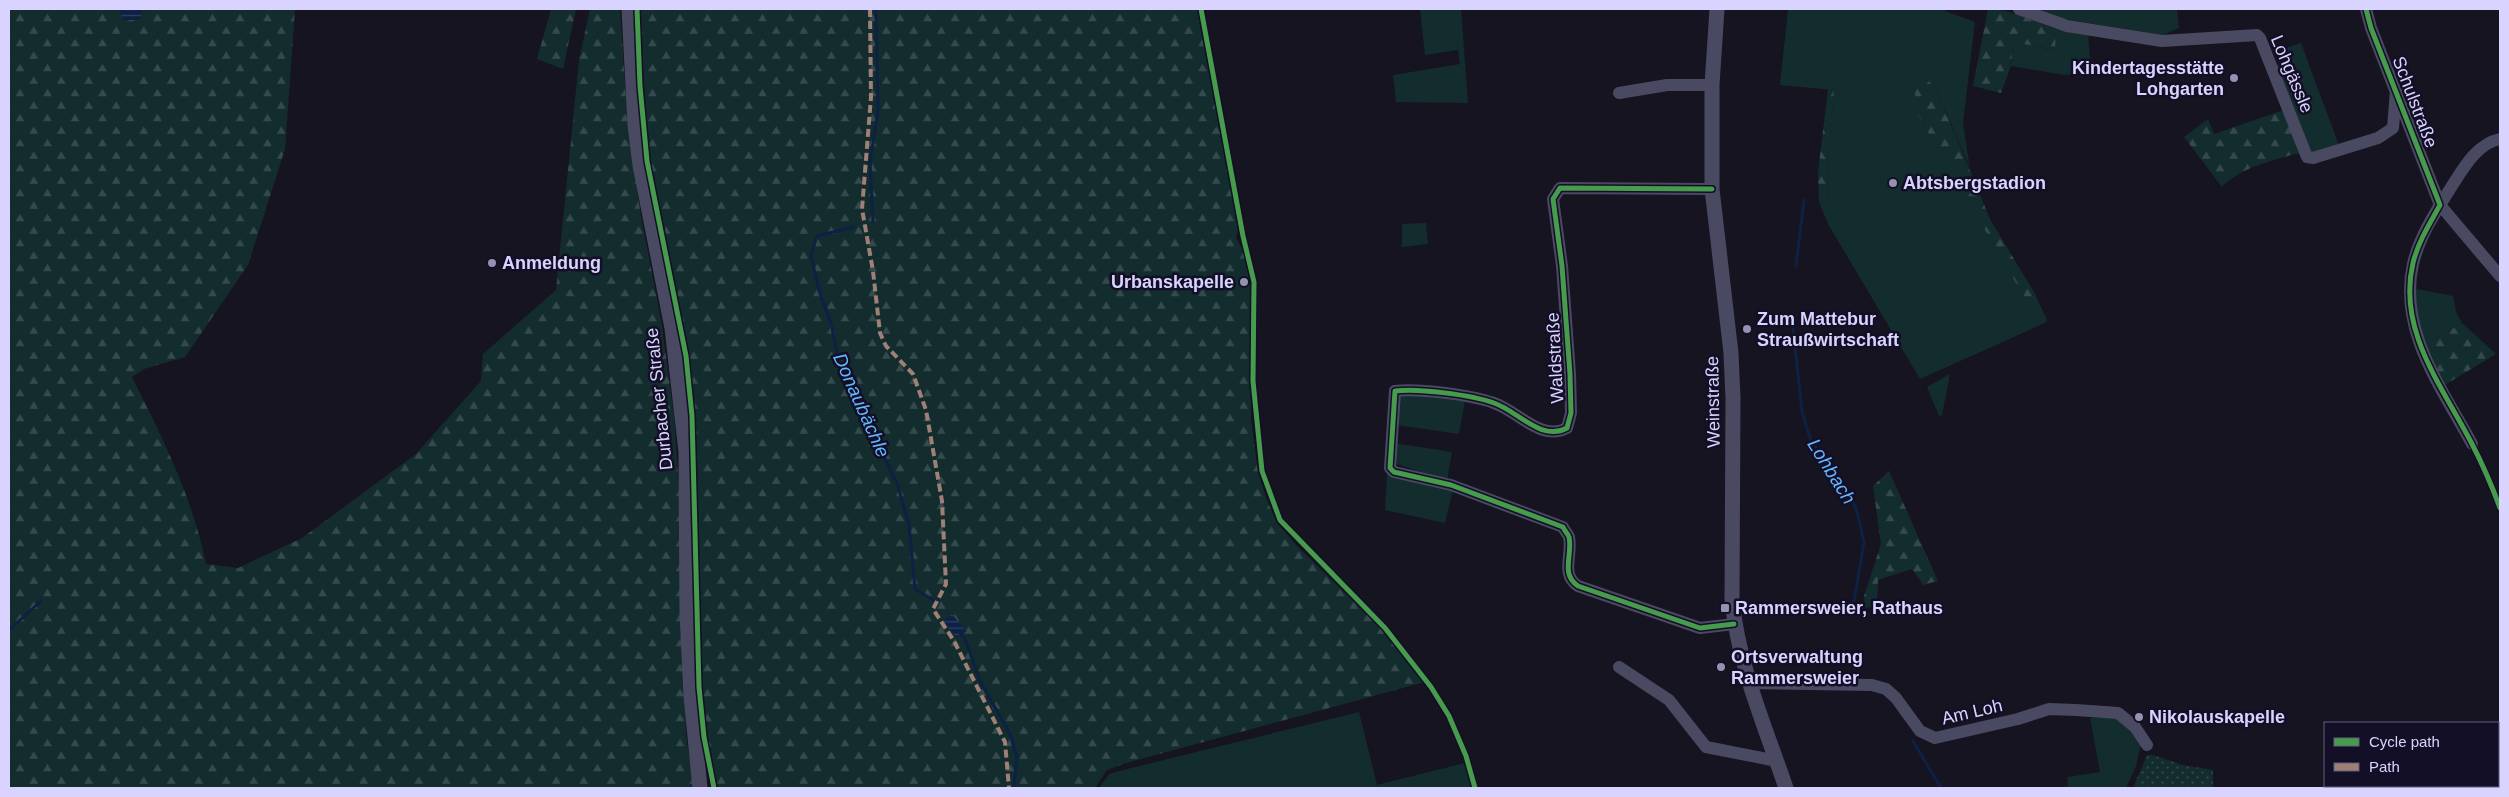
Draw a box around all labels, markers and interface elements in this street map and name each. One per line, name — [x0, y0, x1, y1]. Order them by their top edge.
street label: Lohgässle — [2267, 32, 2317, 116]
street label: Schulstraße — [2388, 54, 2442, 150]
place label: Kindertagesstätte Lohgarten — [2072, 58, 2224, 99]
marker: Kindertagesstätte Lohgarten — [2228, 72, 2240, 84]
place label: Abtsbergstadion — [1903, 173, 2046, 193]
marker: Abtsbergstadion — [1887, 177, 1899, 189]
place label: Anmeldung — [502, 253, 601, 273]
marker: Anmeldung — [486, 257, 498, 269]
place label: Urbanskapelle — [1111, 272, 1234, 292]
marker: Urbanskapelle — [1238, 276, 1250, 288]
place label: Zum Mattebur Straußwirtschaft — [1757, 309, 1899, 350]
street label: Waldstraße — [1543, 312, 1567, 404]
marker: Zum Mattebur Straußwirtschaft — [1741, 323, 1753, 335]
street label: Durbacher Straße — [642, 327, 676, 471]
water label: Donaubächle — [829, 350, 894, 461]
street label: Weinstraße — [1702, 356, 1724, 448]
water label: Lohbach — [1803, 435, 1860, 508]
place label: Rammersweier, Rathaus — [1735, 598, 1943, 618]
marker: Rammersweier, Rathaus — [1719, 602, 1731, 614]
place label: Ortsverwaltung Rammersweier — [1731, 647, 1863, 688]
marker: Ortsverwaltung Rammersweier — [1715, 661, 1727, 673]
street label: Am Loh — [1940, 695, 2004, 729]
place label: Nikolauskapelle — [2149, 707, 2285, 727]
marker: Nikolauskapelle — [2133, 711, 2145, 723]
legend — [2324, 722, 2499, 787]
text: Cycle path — [2369, 733, 2440, 750]
text: Path — [2369, 758, 2400, 775]

